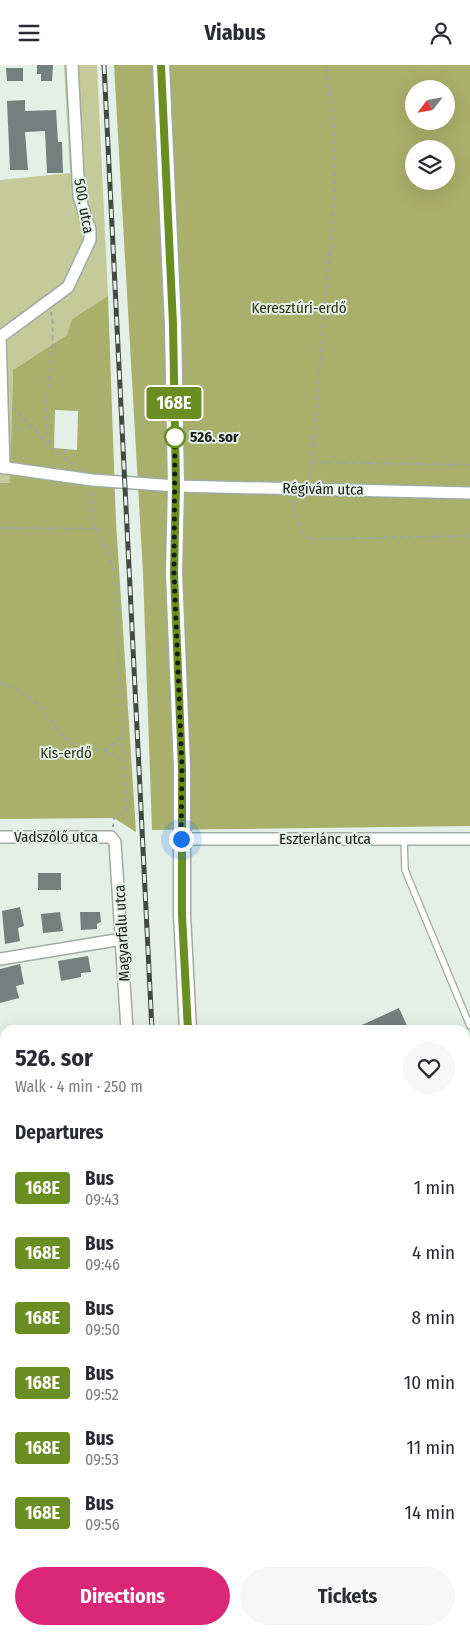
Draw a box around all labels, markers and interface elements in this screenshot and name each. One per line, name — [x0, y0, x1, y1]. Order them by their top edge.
icon: menu — [15, 19, 43, 47]
text: Viabus — [204, 19, 266, 46]
icon: person — [427, 19, 455, 47]
north arrow — [405, 80, 455, 130]
map controls — [405, 80, 455, 190]
button: layers — [405, 140, 455, 190]
street label: 500. utca — [70, 177, 98, 235]
park label: Keresztúri-erdő — [251, 299, 347, 317]
line badge: 168E — [139, 387, 209, 419]
text: 168E — [156, 392, 192, 414]
marker: 526. sor — [164, 426, 186, 448]
place label: 526. sor — [190, 428, 239, 446]
street label: Régivám utca — [282, 479, 364, 499]
park label: Kis-erdő — [40, 744, 92, 762]
your location — [169, 827, 194, 852]
street label: Vadszőlő utca — [14, 828, 98, 846]
street label: Eszterlánc utca — [279, 830, 371, 848]
street label: Magyarfalu utca — [110, 884, 134, 982]
button: heart — [403, 1042, 455, 1094]
text: 526. sor — [15, 1044, 93, 1072]
text: Walk · 4 min · 250 m — [15, 1077, 143, 1096]
text: Departures — [15, 1121, 103, 1144]
text: Bus — [85, 1167, 114, 1190]
text: 1 min — [414, 1176, 455, 1199]
text: 168E — [25, 1177, 60, 1199]
text: 09:43 — [85, 1190, 119, 1209]
text: Bus — [85, 1232, 114, 1255]
text: 4 min — [412, 1241, 455, 1264]
text: 168E — [25, 1242, 60, 1264]
text: 09:46 — [85, 1255, 120, 1274]
text: Bus — [85, 1297, 114, 1320]
text: 8 min — [412, 1306, 455, 1329]
text: 168E — [25, 1307, 60, 1329]
text: 09:50 — [85, 1320, 120, 1339]
text: Bus — [85, 1362, 114, 1385]
text: 10 min — [404, 1371, 455, 1394]
text: 168E — [25, 1372, 60, 1394]
text: 09:52 — [85, 1385, 119, 1404]
text: Bus — [85, 1427, 114, 1450]
text: 11 min — [407, 1436, 455, 1459]
text: 168E — [25, 1437, 60, 1459]
text: 09:53 — [85, 1450, 119, 1469]
text: Bus — [85, 1492, 114, 1515]
text: 14 min — [405, 1501, 455, 1524]
text: 168E — [25, 1502, 60, 1524]
text: 09:56 — [85, 1515, 120, 1534]
button: Directions — [15, 1567, 230, 1625]
button: Tickets — [240, 1567, 455, 1625]

